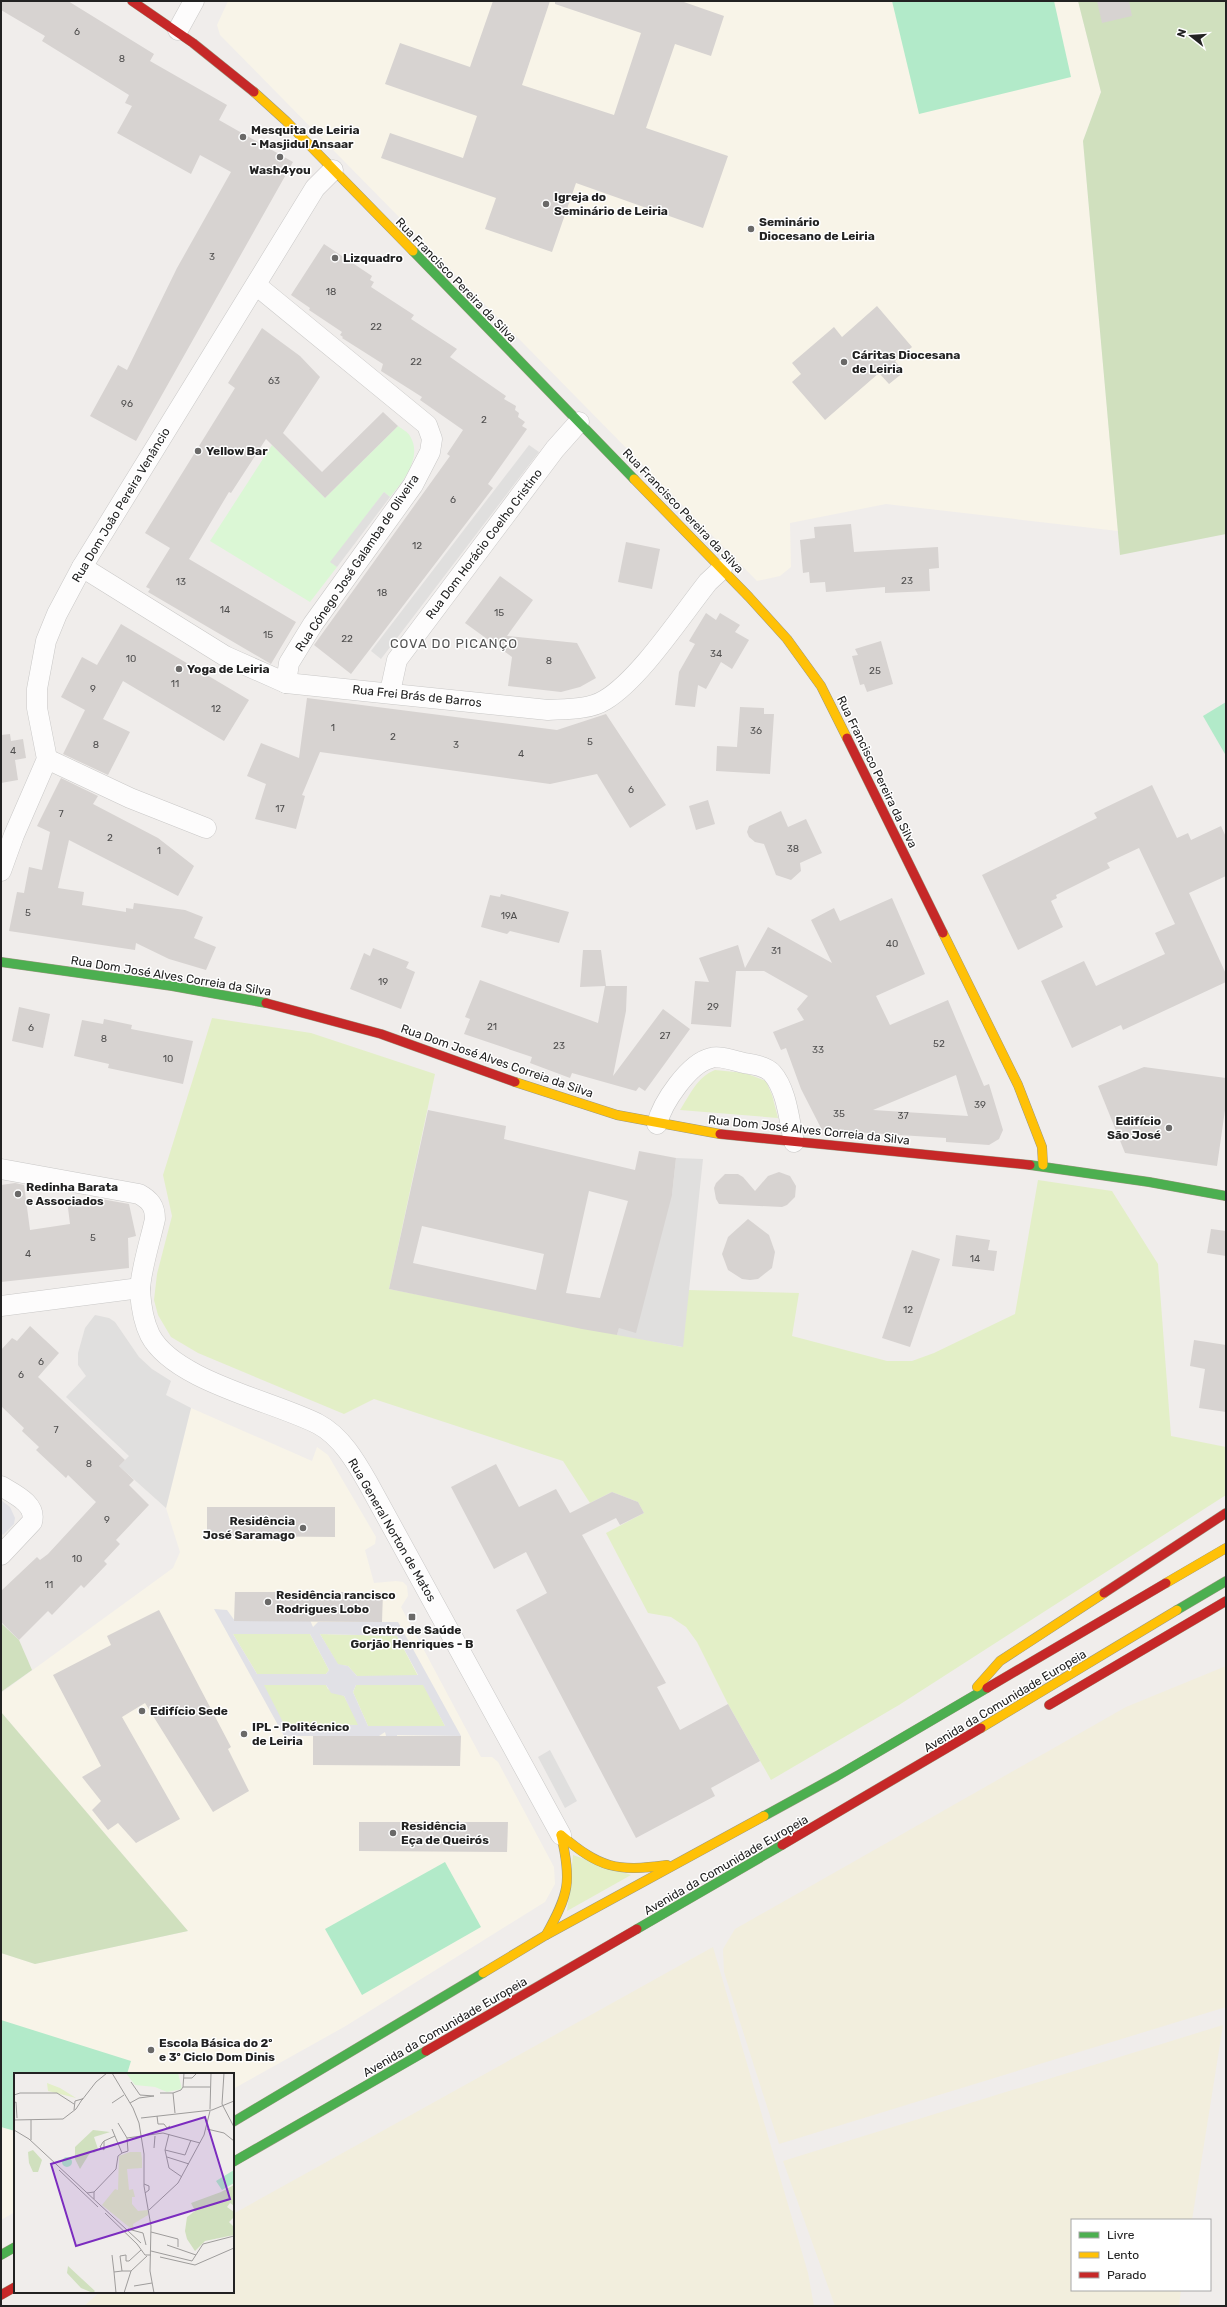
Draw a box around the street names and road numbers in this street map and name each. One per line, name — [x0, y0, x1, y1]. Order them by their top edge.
street label: Rua Francisco Pereira da Silva — [393, 215, 519, 345]
street label: Rua Dom João Pereira Venâncio — [69, 425, 173, 585]
street label: Rua Francisco Pereira da Silva — [620, 446, 746, 576]
street label: Rua Dom Horácio Coelho Cristino — [423, 466, 545, 622]
street label: Rua Cónego José Galamba de Oliveira — [292, 472, 422, 654]
street label: Rua Frei Brás de Barros — [352, 682, 482, 710]
street label: Rua Francisco Pereira da Silva — [834, 694, 920, 850]
street label: Rua Dom José Alves Correia da Silva — [70, 953, 272, 999]
street label: Rua Dom José Alves Correia da Silva — [399, 1021, 595, 1101]
street label: Rua Dom José Alves Correia da Silva — [708, 1112, 910, 1148]
street label: Rua General Norton de Matos — [345, 1456, 439, 1604]
street label: Avenida da Comunidade Europeia — [921, 1647, 1089, 1755]
street label: Avenida da Comunidade Europeia — [641, 1812, 811, 1918]
street label: Avenida da Comunidade Europeia — [360, 1974, 530, 2080]

